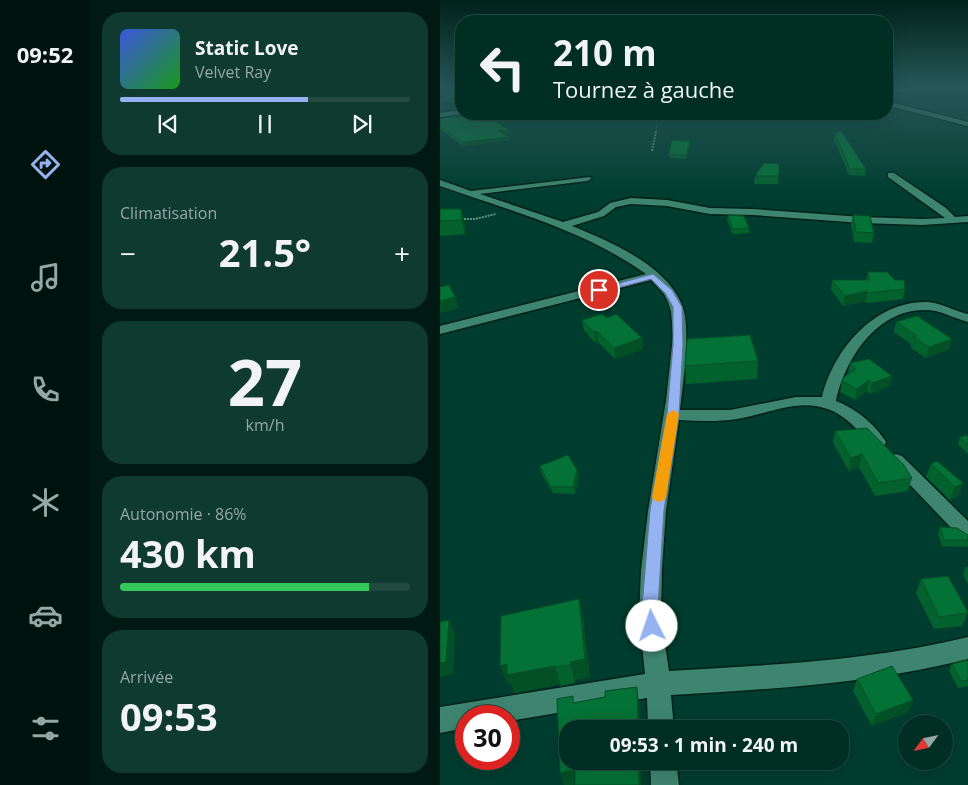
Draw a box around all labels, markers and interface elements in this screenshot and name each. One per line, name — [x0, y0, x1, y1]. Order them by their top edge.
text: 210 m — [553, 29, 657, 76]
text: Static Love — [195, 35, 298, 61]
icon: left — [470, 35, 535, 100]
text: 09:52 — [17, 39, 73, 69]
text: Velvet Ray — [195, 61, 271, 83]
text: Tournez à gauche — [553, 74, 735, 104]
icon: previous — [154, 110, 182, 138]
icon: pause — [251, 110, 279, 138]
icon: next — [348, 110, 376, 138]
icon: directions — [28, 147, 63, 182]
text: Climatisation — [120, 202, 217, 224]
text: 21.5° — [219, 226, 311, 278]
text: − — [120, 234, 136, 272]
text: + — [394, 234, 410, 272]
icon: music — [28, 260, 63, 295]
pin — [578, 269, 620, 311]
icon: arrive — [585, 276, 613, 304]
text: 27 — [228, 337, 302, 425]
icon: phone — [28, 372, 63, 407]
text: km/h — [246, 414, 284, 436]
icon: climate — [28, 485, 63, 520]
text: Autonomie · 86% — [120, 503, 247, 525]
text: 430 km — [120, 527, 256, 579]
icon: car — [28, 598, 63, 633]
position arrow — [625, 599, 677, 651]
text: Arrivée — [120, 666, 173, 688]
text: 09:53 — [120, 690, 218, 742]
speed limit sign: 30 — [455, 705, 520, 770]
icon: filters — [28, 711, 63, 746]
north arrow — [898, 715, 952, 770]
map controls — [898, 715, 953, 770]
text: 09:53 · 1 min · 240 m — [610, 732, 798, 758]

